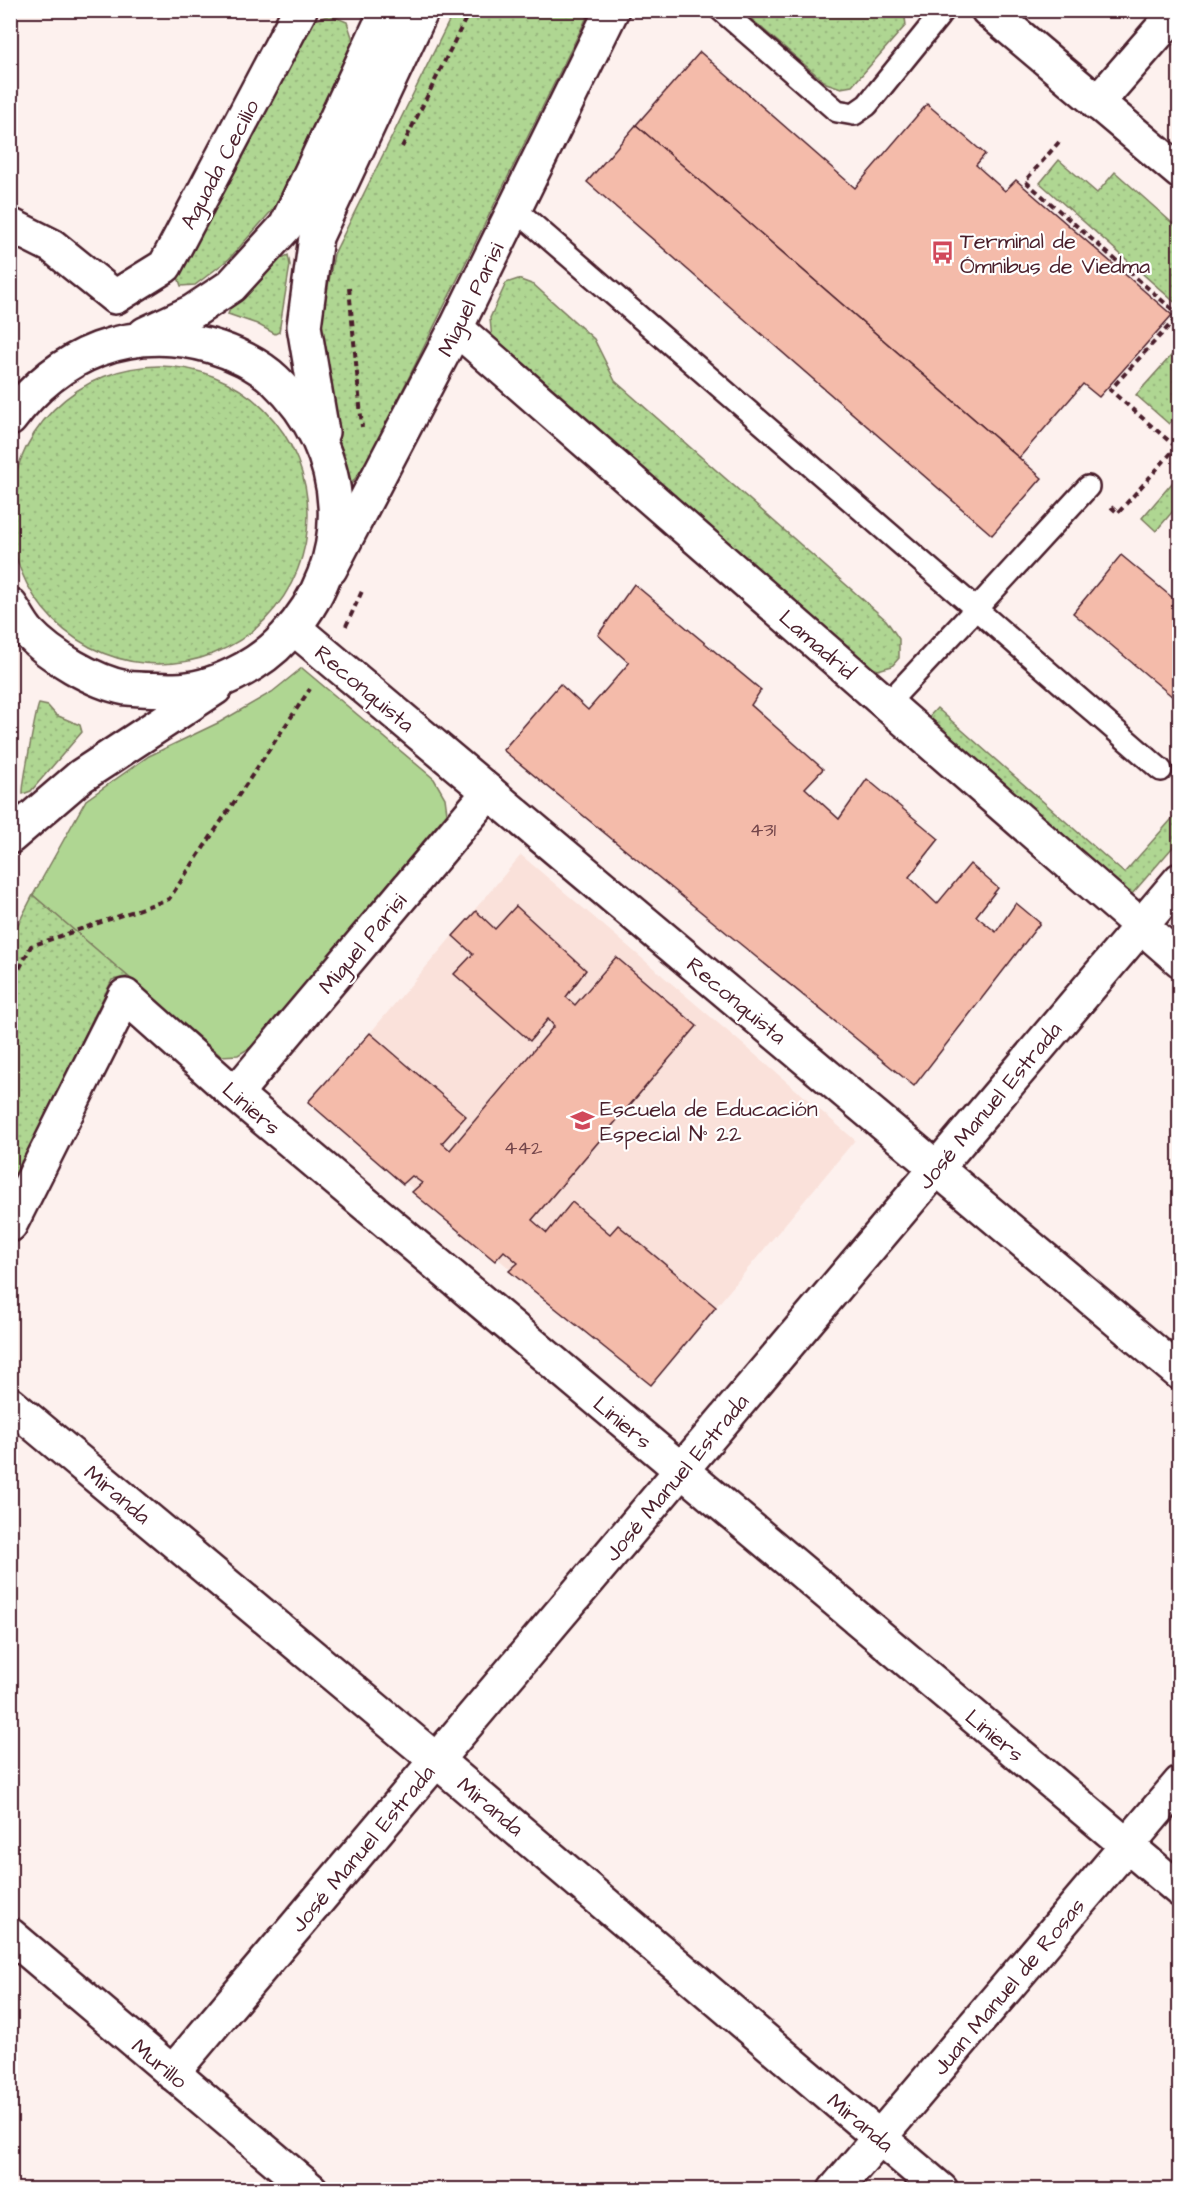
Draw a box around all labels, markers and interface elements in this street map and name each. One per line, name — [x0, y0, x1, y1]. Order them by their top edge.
street label: Aguada Cecilio — [173, 94, 269, 236]
place label: Terminal de Ómnibus de Viedma — [960, 226, 1150, 282]
street label: Miguel Parisi — [430, 237, 513, 362]
bus stop icon: Terminal de Ómnibus de Viedma — [929, 240, 955, 266]
street label: Lamadrid — [772, 603, 862, 687]
street label: Reconquista — [307, 638, 421, 740]
house number: 431 — [750, 816, 777, 844]
street label: Miguel Parisi — [312, 887, 415, 1002]
street label: Reconquista — [679, 950, 793, 1052]
street label: José Manuel Estrada — [911, 1015, 1070, 1196]
street label: Liniers — [215, 1075, 287, 1143]
place label: Escuela de Educación Especial N° 22 — [600, 1094, 818, 1150]
school or university icon: Escuela de Educación Especial N° 22 — [569, 1108, 595, 1134]
house number: 442 — [504, 1134, 543, 1162]
street label: José Manuel Estrada — [598, 1387, 757, 1568]
street label: Liniers — [586, 1389, 658, 1457]
street label: Miranda — [77, 1458, 157, 1532]
street label: Liniers — [958, 1702, 1030, 1770]
street label: José Manuel Estrada — [284, 1758, 443, 1939]
street label: Miranda — [450, 1770, 530, 1844]
street label: Juan Manuel de Rosas — [926, 1892, 1093, 2082]
street label: Murillo — [125, 2032, 194, 2097]
street label: Miranda — [820, 2086, 900, 2160]

